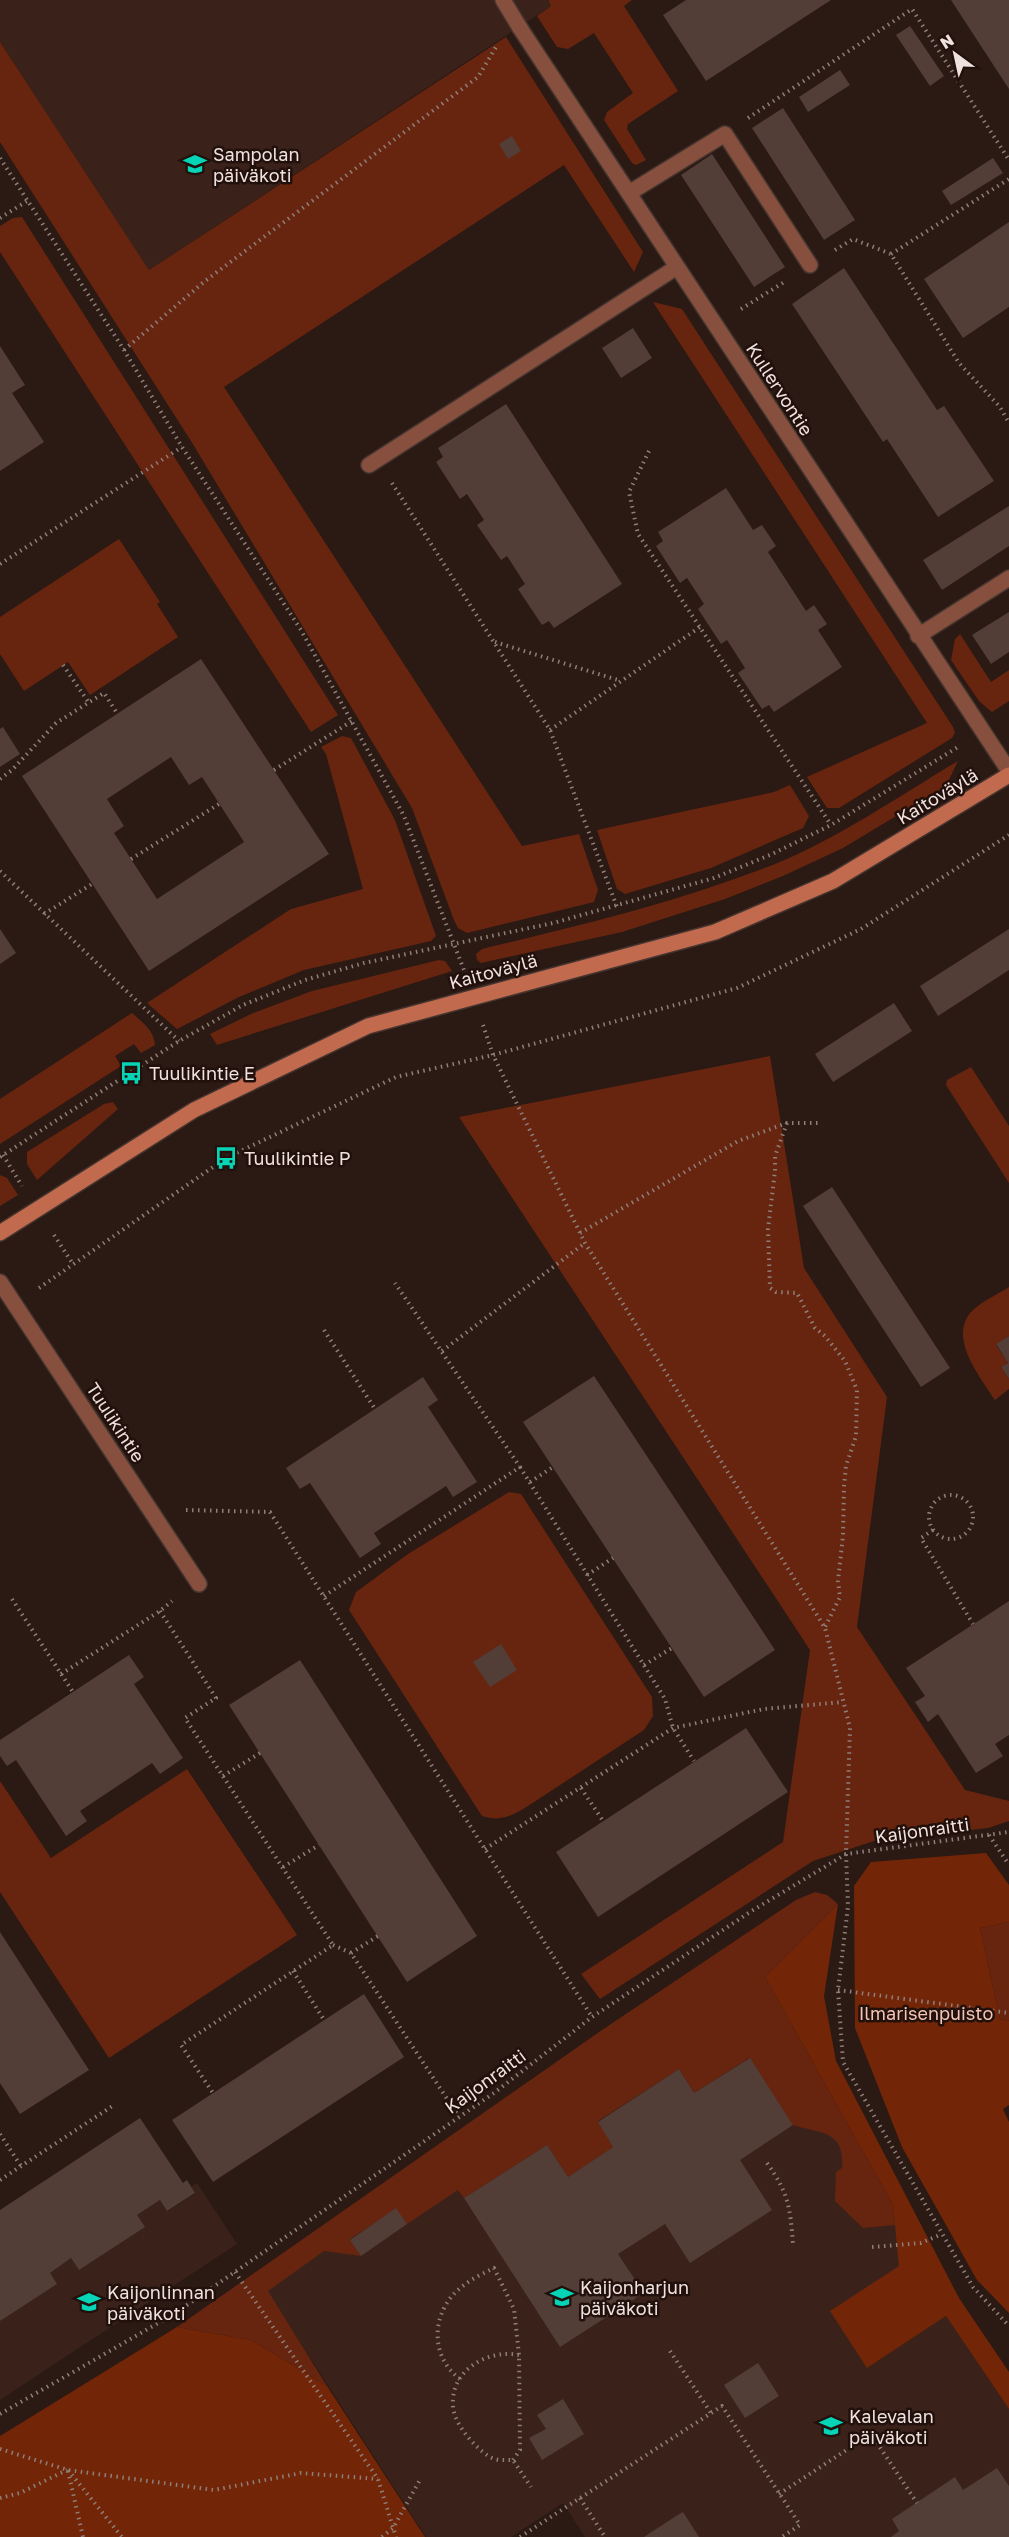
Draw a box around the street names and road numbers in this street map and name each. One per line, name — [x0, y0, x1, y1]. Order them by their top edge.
street label: Kullervontie — [742, 338, 818, 440]
street label: Kaitoväylä — [893, 763, 981, 829]
street label: Kaitoväylä — [446, 949, 540, 993]
street label: Tuulikintie — [82, 1378, 150, 1466]
street label: Kaijonraitti — [874, 1813, 970, 1847]
street label: Kaijonraitti — [440, 2044, 530, 2118]

